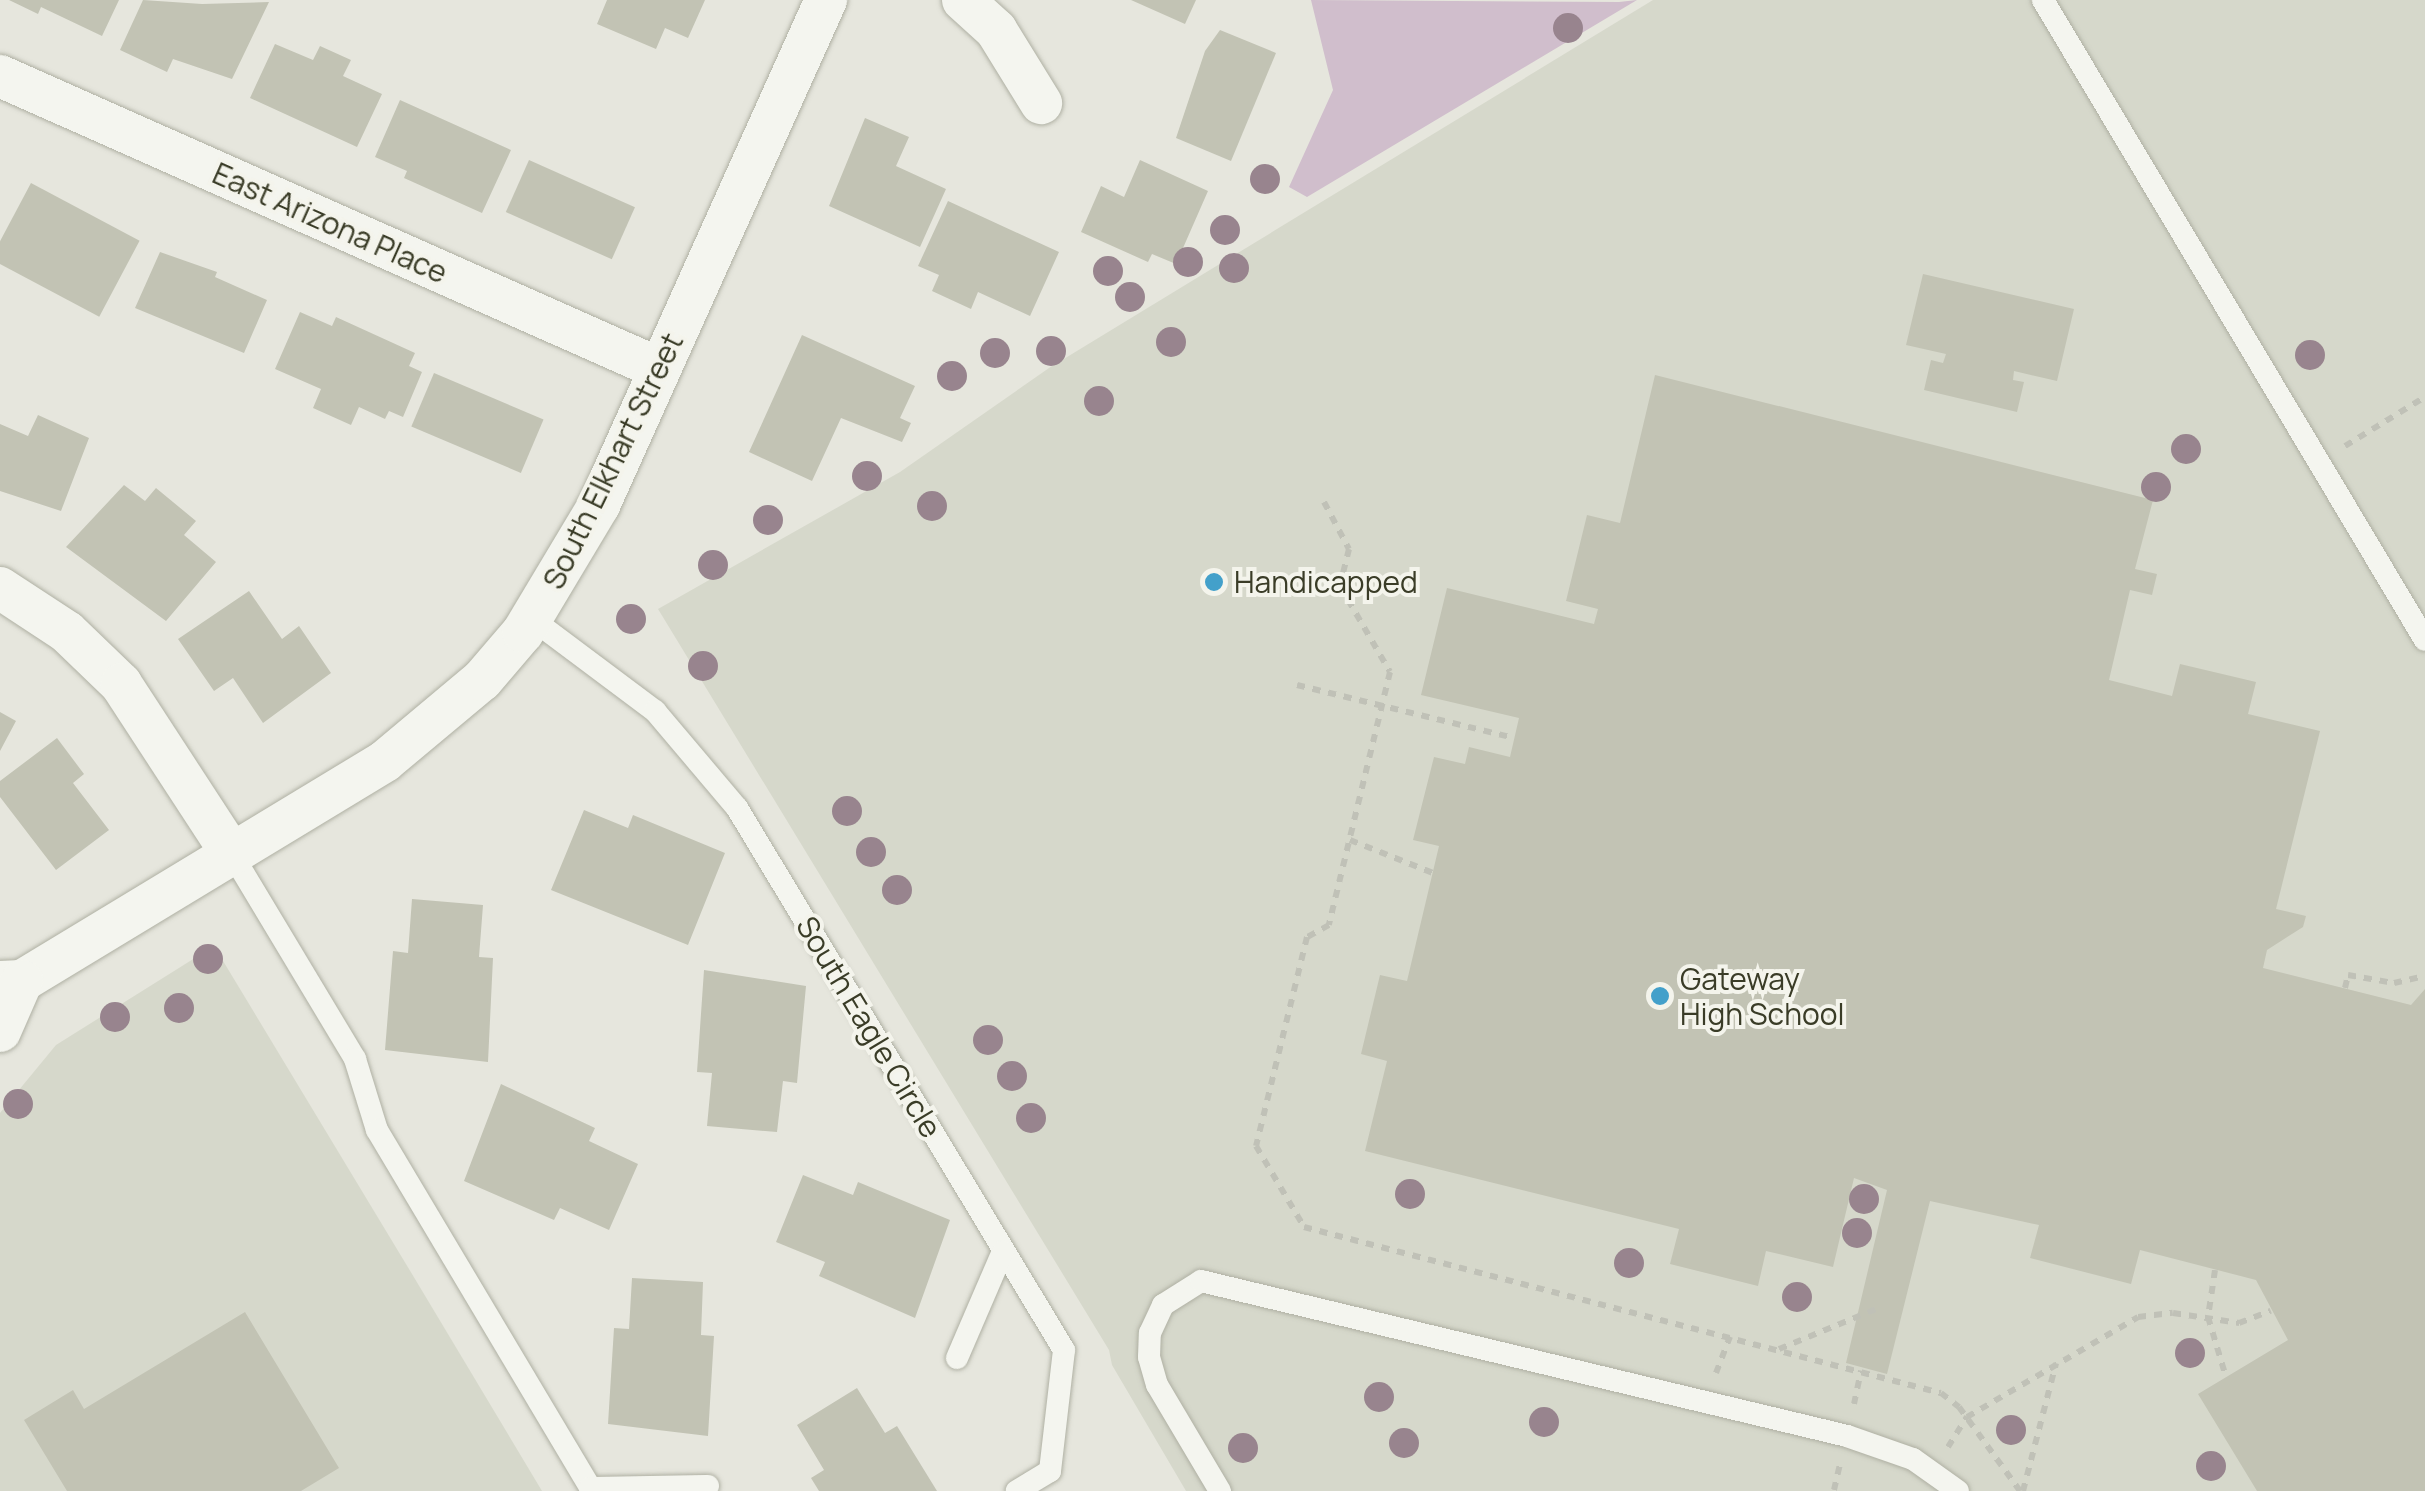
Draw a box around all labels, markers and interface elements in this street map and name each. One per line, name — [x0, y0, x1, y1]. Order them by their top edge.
street label: East Arizona Place — [207, 155, 453, 291]
street label: South Elkhart Street — [535, 327, 691, 595]
place label: Handicapped — [1234, 564, 1418, 600]
marker: Handicapped — [1203, 571, 1225, 593]
street label: South Eagle Circle — [789, 910, 949, 1144]
place label: Gateway High School — [1680, 961, 1845, 1032]
marker: Gateway High School — [1649, 985, 1671, 1007]

